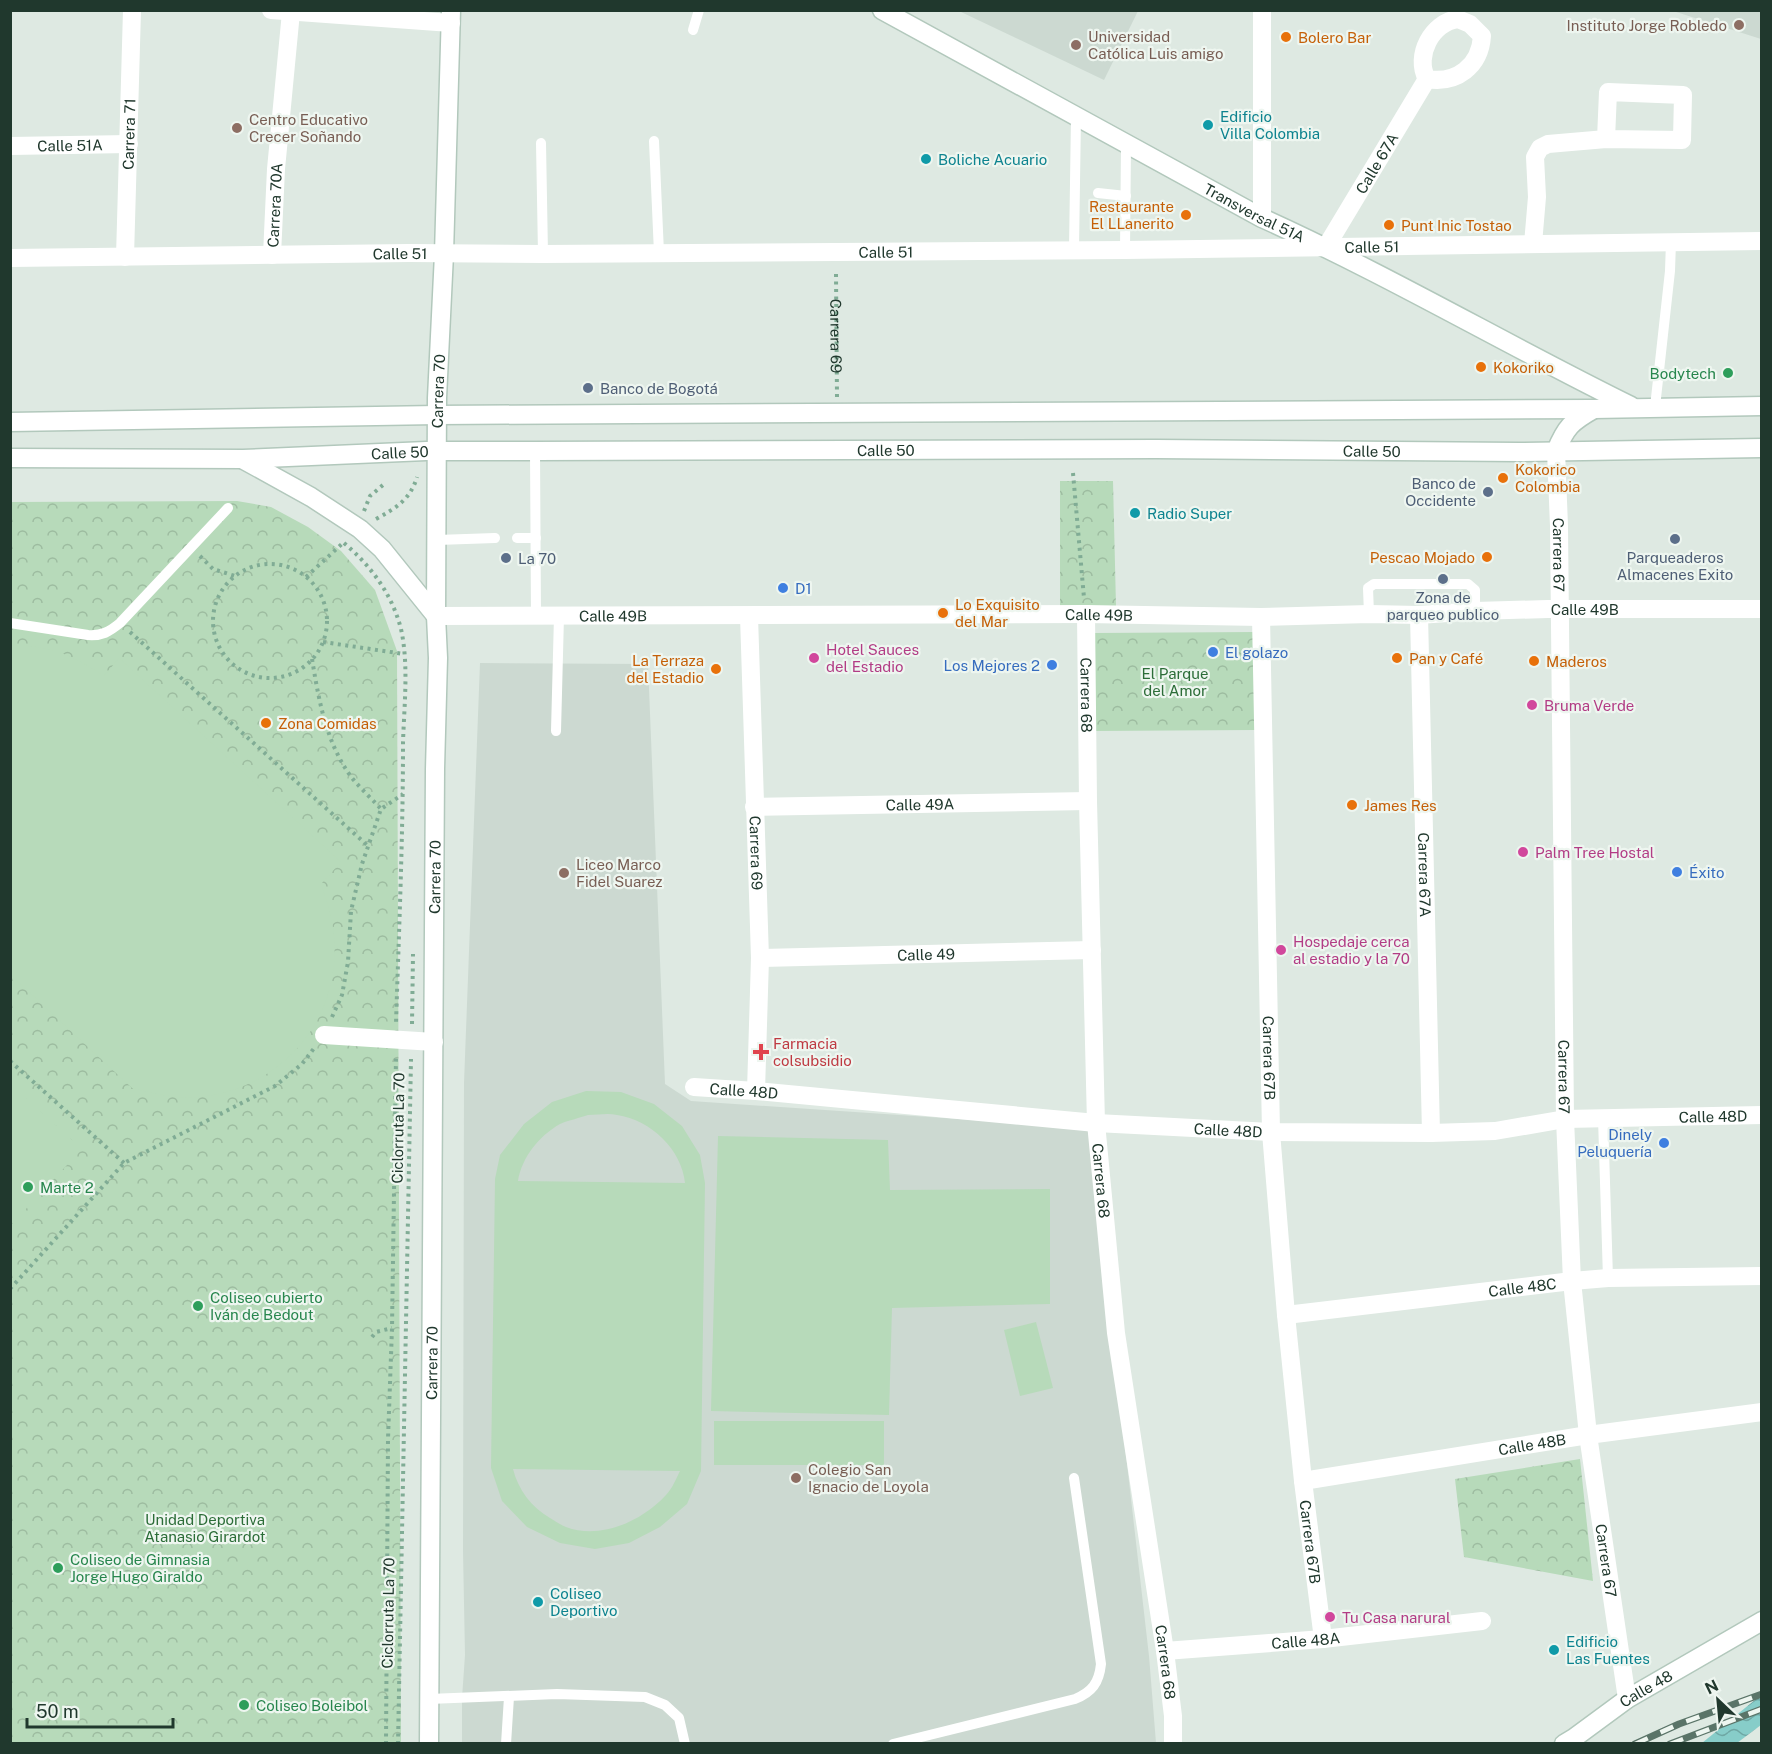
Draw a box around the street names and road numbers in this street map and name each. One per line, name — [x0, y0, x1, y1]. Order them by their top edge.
street label: Carrera 71 — [119, 98, 138, 170]
street label: Calle 67A — [1352, 129, 1401, 196]
street label: Calle 51A — [37, 136, 103, 154]
street label: Carrera 70A — [264, 162, 285, 248]
street label: Transversal 51A — [1201, 180, 1308, 245]
street label: Calle 51 — [1344, 238, 1399, 255]
street label: Calle 51 — [858, 243, 913, 260]
street label: Calle 51 — [372, 244, 427, 262]
street label: Carrera 69 — [828, 299, 845, 373]
street label: Carrera 70 — [428, 354, 448, 428]
street label: Calle 50 — [857, 441, 915, 458]
street label: Calle 50 — [371, 442, 429, 462]
street label: Calle 50 — [1343, 442, 1401, 460]
street label: Carrera 67 — [1550, 517, 1568, 592]
street label: Calle 49B — [1551, 601, 1619, 618]
street label: Calle 49B — [1065, 605, 1133, 623]
street label: Calle 49B — [579, 607, 647, 624]
street label: Carrera 68 — [1078, 657, 1096, 733]
street label: Calle 49A — [886, 795, 955, 813]
street label: Carrera 69 — [747, 815, 766, 891]
street label: Carrera 67A — [1416, 832, 1435, 918]
street label: Carrera 70 — [426, 840, 443, 914]
street label: Calle 49 — [897, 945, 955, 963]
street label: Carrera 67B — [1260, 1016, 1279, 1100]
street label: Carrera 67 — [1556, 1040, 1573, 1114]
street label: Ciclorruta La 70 — [389, 1072, 407, 1184]
street label: Calle 48D — [709, 1080, 779, 1102]
street label: Calle 48D — [1679, 1107, 1748, 1125]
street label: Calle 48D — [1193, 1120, 1263, 1140]
street label: Carrera 68 — [1089, 1142, 1114, 1219]
street label: Calle 48C — [1487, 1274, 1557, 1299]
street label: Carrera 70 — [423, 1326, 440, 1400]
street label: Calle 48B — [1497, 1430, 1567, 1458]
street label: Carrera 67B — [1297, 1499, 1324, 1585]
street label: Carrera 67 — [1593, 1523, 1620, 1599]
street label: Ciclorruta La 70 — [379, 1557, 397, 1669]
street label: Carrera 68 — [1153, 1624, 1179, 1700]
street label: Calle 48A — [1271, 1629, 1341, 1651]
street label: Calle 48 — [1616, 1666, 1675, 1710]

